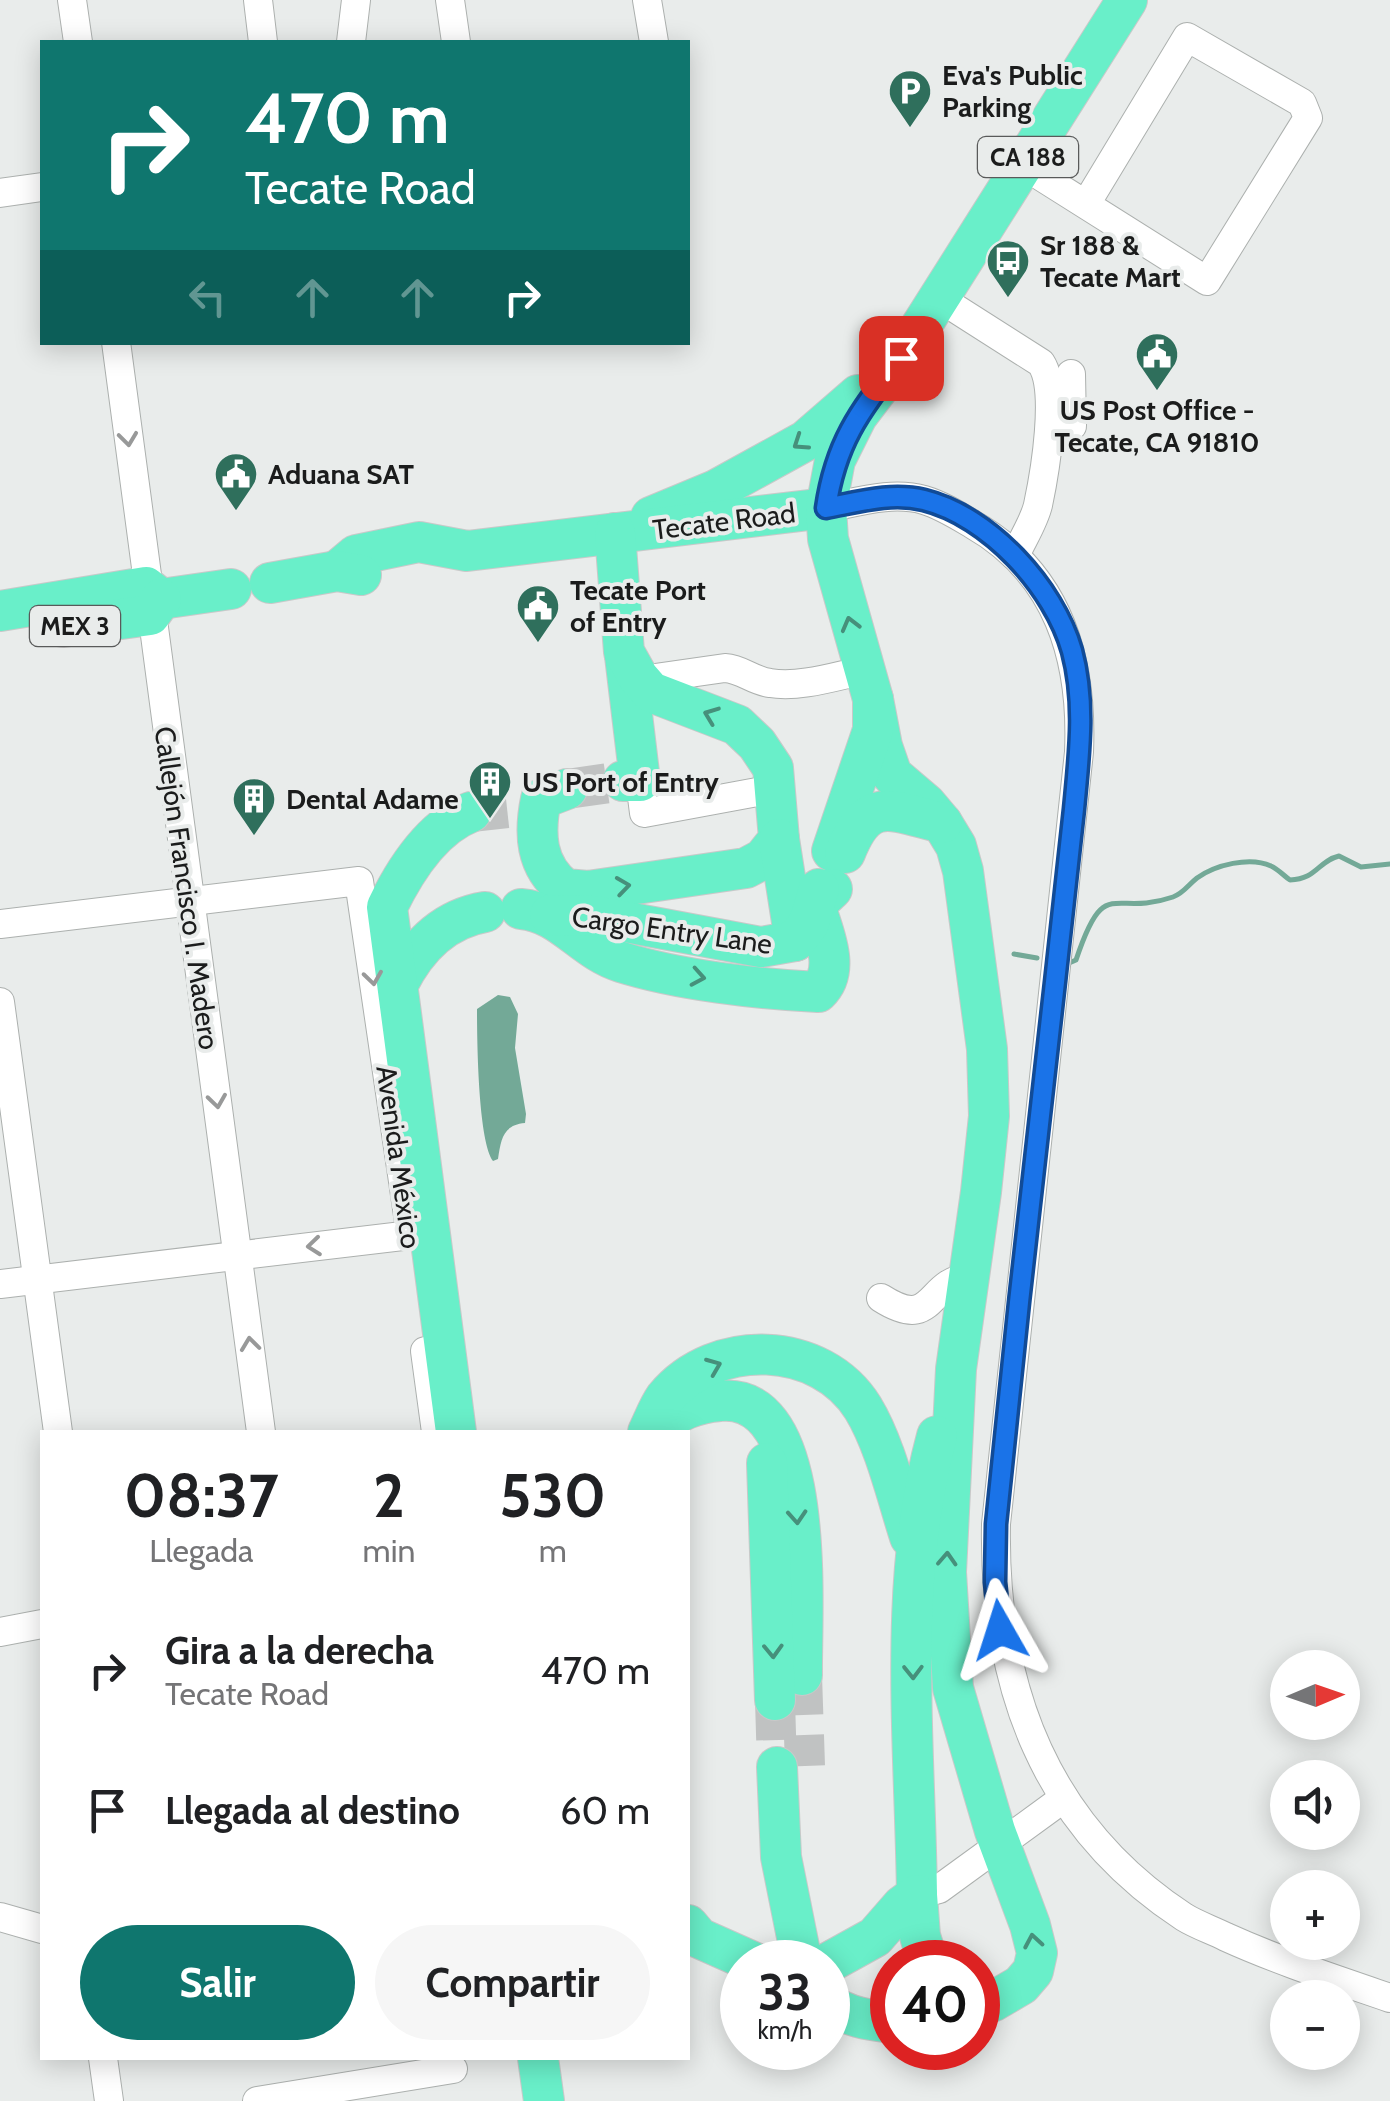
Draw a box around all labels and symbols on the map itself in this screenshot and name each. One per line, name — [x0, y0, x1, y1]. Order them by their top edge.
place label: Eva's Public Parking — [942, 58, 1083, 124]
parking icon: Eva's Public Parking — [887, 68, 933, 129]
road number: CA 188 — [978, 137, 1078, 177]
place label: Sr 188 & Tecate Mart — [1040, 228, 1181, 294]
bus stop icon: Sr 188 & Tecate Mart — [985, 238, 1031, 299]
pin — [859, 316, 944, 401]
public building icon: US Post Office - Tecate, CA 91810 — [1134, 331, 1180, 392]
place label: US Post Office - Tecate, CA 91810 — [1054, 393, 1260, 459]
one-way arrow — [792, 430, 810, 449]
one-way arrow — [117, 432, 138, 448]
public building icon: Aduana SAT — [213, 451, 259, 512]
place label: Aduana SAT — [268, 457, 415, 491]
street label: Tecate Road — [651, 495, 797, 547]
place label: Tecate Port of Entry — [570, 573, 706, 639]
public building icon: Tecate Port of Entry — [515, 583, 561, 644]
road number: MEX 3 — [30, 606, 120, 646]
one-way arrow — [841, 616, 862, 633]
one-way arrow — [703, 706, 720, 726]
street label: Callejón Francisco I. Madero — [147, 724, 227, 1052]
building icon: US Port of Entry — [467, 759, 513, 820]
place label: US Port of Entry — [522, 765, 719, 799]
building icon: Dental Adame — [231, 776, 277, 837]
place label: Dental Adame — [286, 782, 459, 816]
one-way arrow — [615, 876, 632, 897]
street label: Cargo Entry Lane — [570, 899, 774, 961]
one-way arrow — [689, 966, 706, 987]
one-way arrow — [362, 970, 383, 986]
street label: Avenida México — [369, 1063, 429, 1251]
one-way arrow — [205, 1093, 226, 1109]
one-way arrow — [305, 1235, 321, 1256]
one-way arrow — [240, 1335, 261, 1352]
one-way arrow — [704, 1357, 721, 1377]
one-way arrow — [786, 1510, 807, 1526]
one-way arrow — [936, 1550, 957, 1566]
position arrow — [948, 1578, 1052, 1682]
one-way arrow — [762, 1644, 783, 1660]
north arrow — [1270, 1650, 1360, 1740]
one-way arrow — [903, 1664, 924, 1680]
one-way arrow — [1023, 1933, 1044, 1949]
speed limit sign: 40 — [870, 1940, 1000, 2070]

